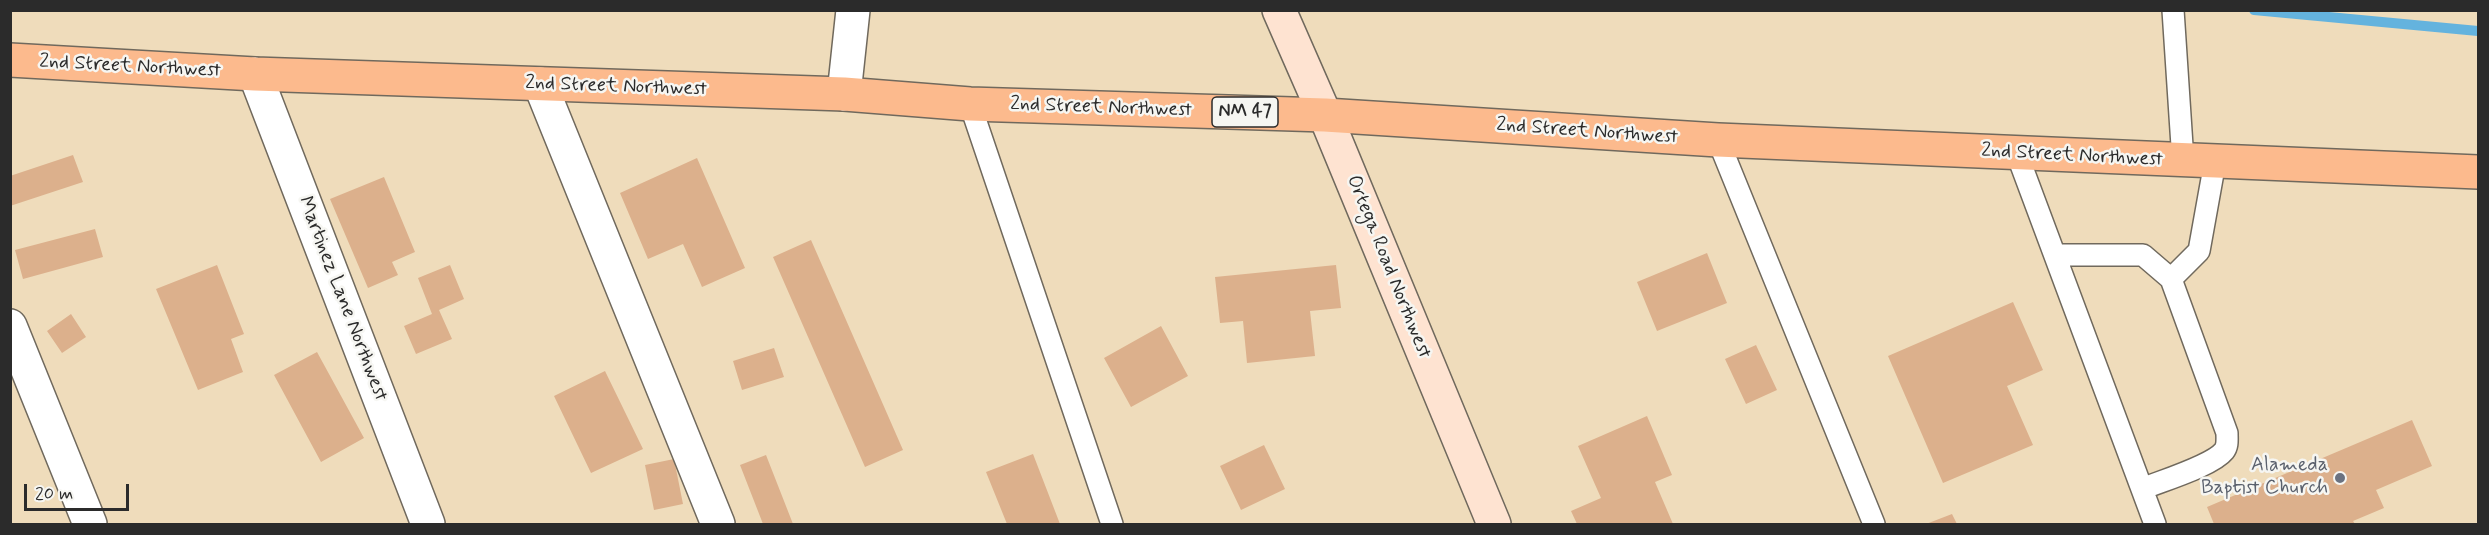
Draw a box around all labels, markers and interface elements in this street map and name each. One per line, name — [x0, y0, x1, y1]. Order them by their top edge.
street label: 2nd Street Northwest — [39, 50, 221, 84]
street label: 2nd Street Northwest — [525, 72, 707, 102]
street label: 2nd Street Northwest — [1010, 93, 1192, 123]
road number: NM 47 — [1212, 97, 1278, 127]
street label: 2nd Street Northwest — [1495, 114, 1679, 150]
street label: 2nd Street Northwest — [1981, 139, 2163, 173]
street label: Ortega Road Northwest — [1340, 172, 1436, 362]
street label: Martinez Lane Northwest — [292, 193, 392, 405]
place label: Alameda Baptist Church — [2201, 454, 2328, 501]
marker: Alameda Baptist Church — [2333, 471, 2347, 485]
scale bar — [27, 472, 132, 510]
text: 20 m — [35, 482, 73, 506]

